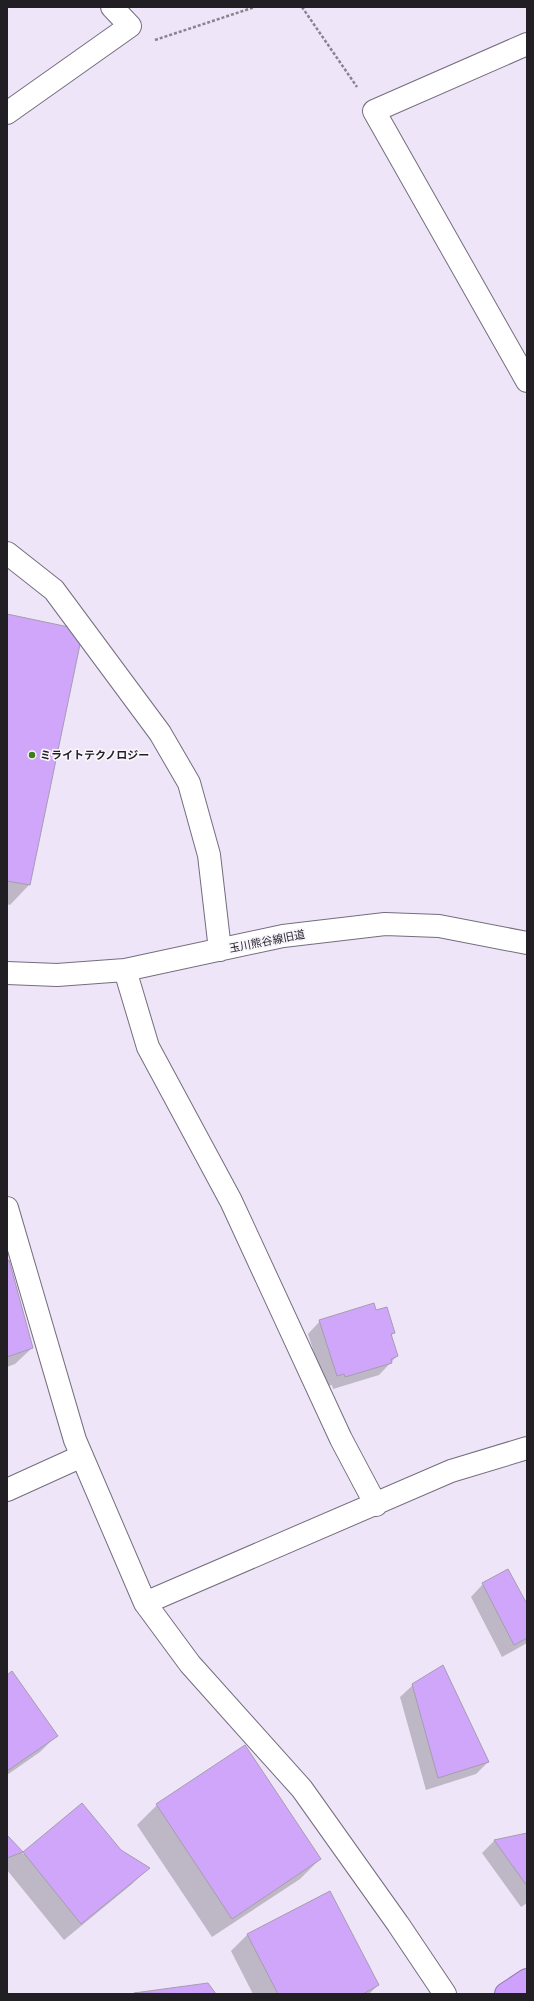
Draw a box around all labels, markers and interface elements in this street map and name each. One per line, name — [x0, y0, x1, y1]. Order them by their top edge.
place label: ミライトテクノロジー — [40, 749, 149, 762]
marker: ミライトテクノロジー — [27, 750, 37, 760]
street label: 玉川熊谷線旧道 — [228, 928, 306, 955]

